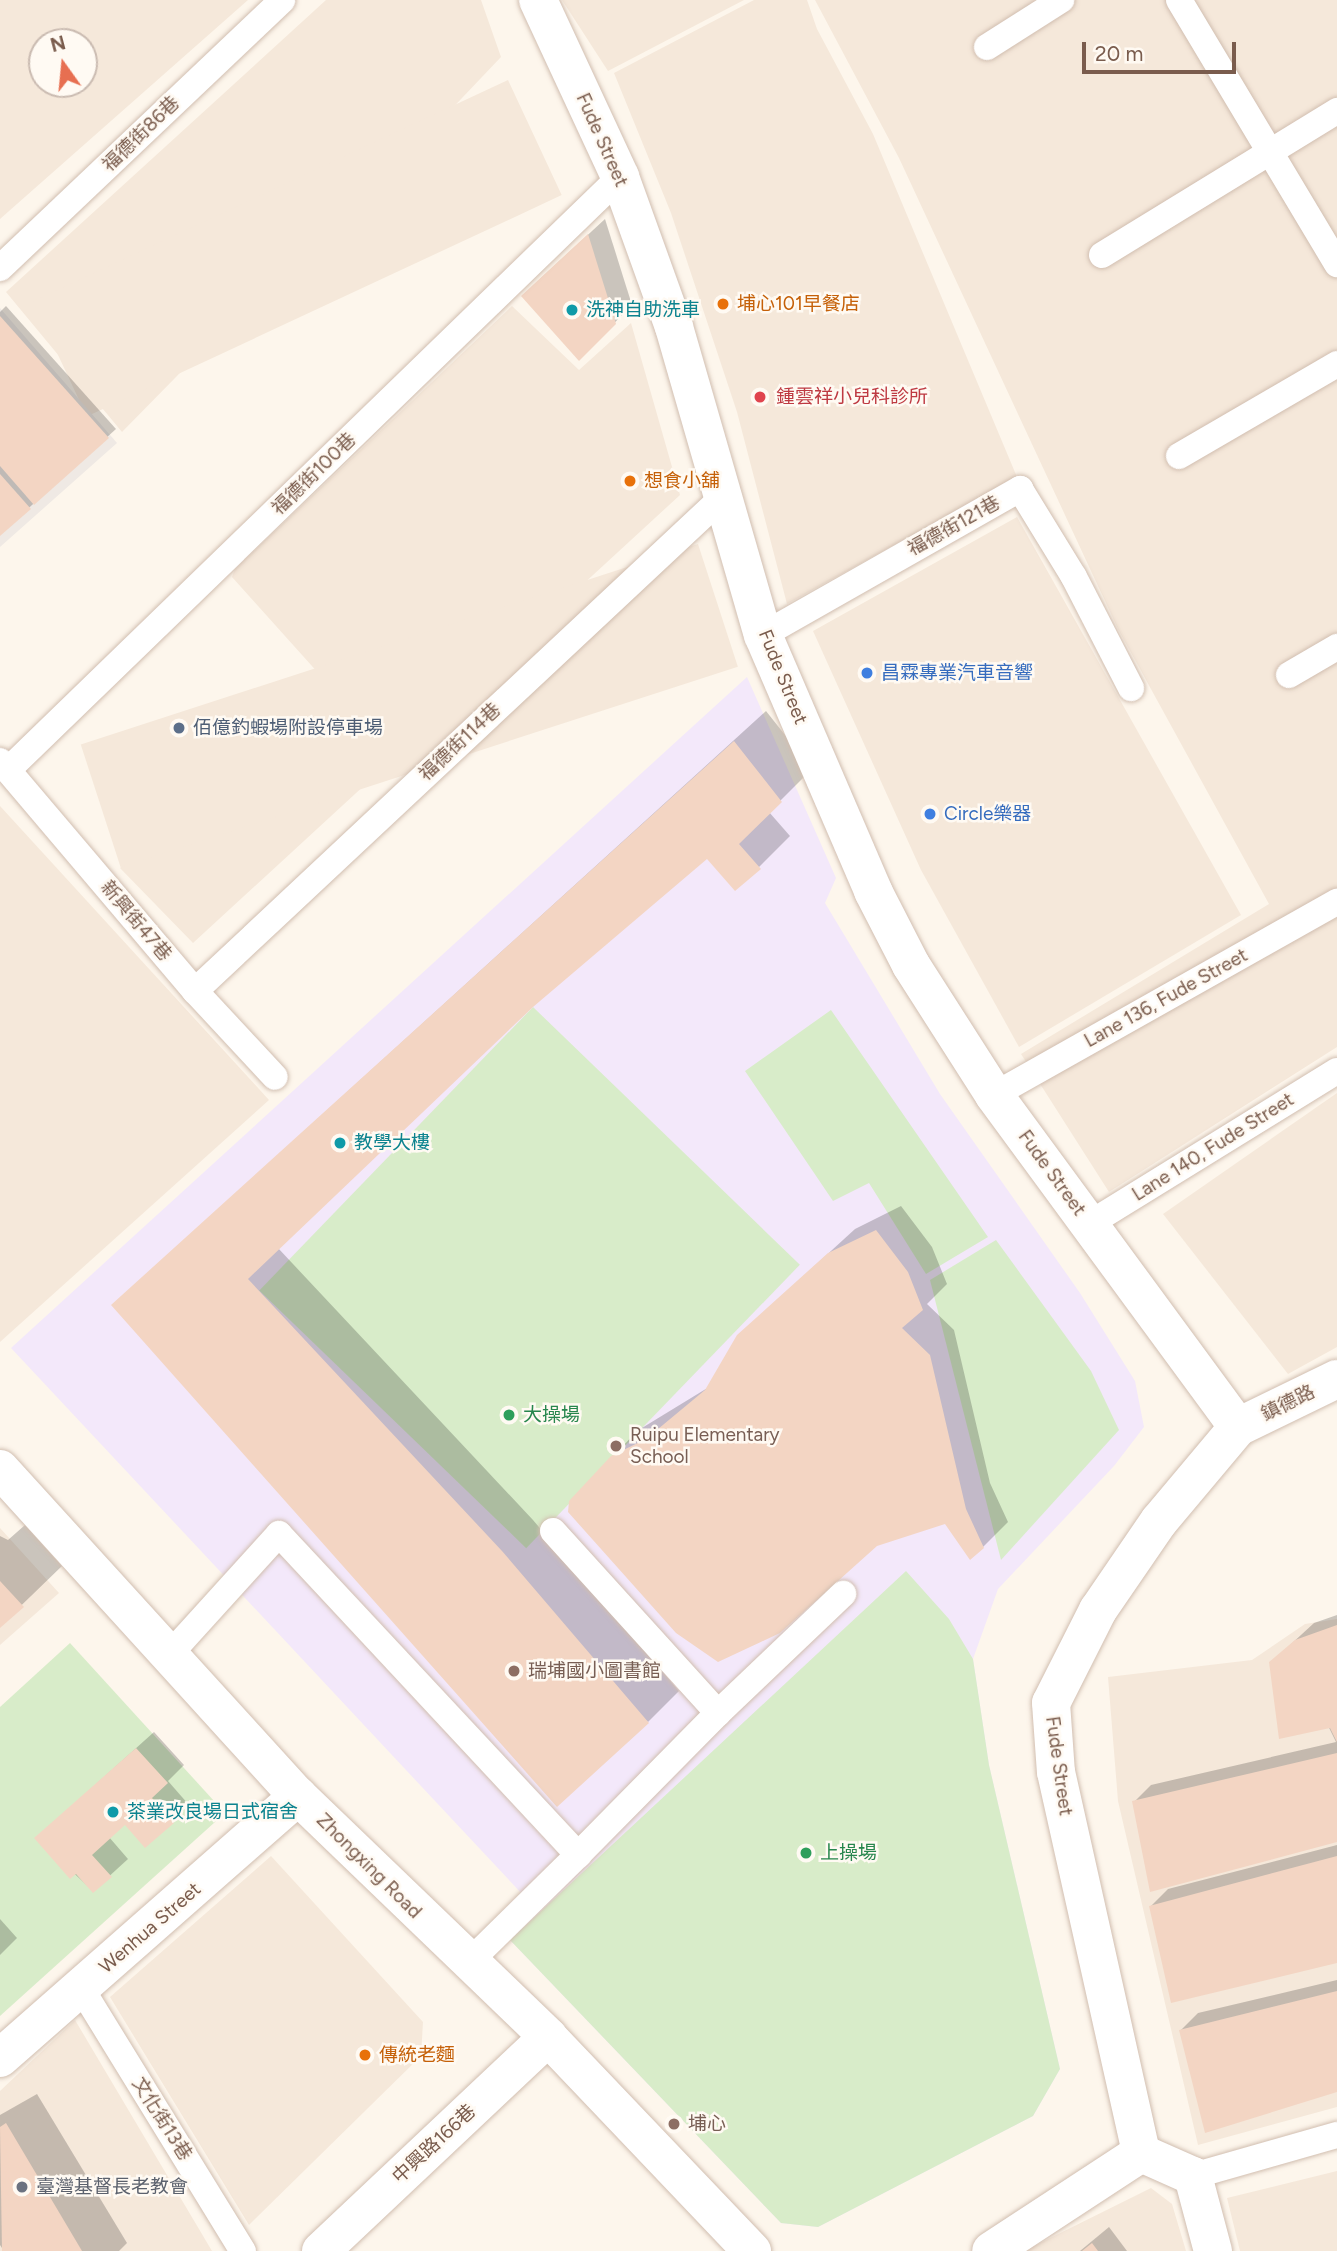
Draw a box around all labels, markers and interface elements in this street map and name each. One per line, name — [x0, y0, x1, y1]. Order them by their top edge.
north arrow — [28, 28, 98, 98]
scale bar — [1085, 28, 1239, 72]
text: N — [48, 31, 68, 57]
text: 20 m — [1095, 41, 1143, 66]
street label: Fude Street — [571, 90, 633, 190]
street label: 福德街86巷 — [98, 92, 184, 176]
place label: 埔心101早餐店 — [737, 293, 860, 315]
marker: 埔心101早餐店 — [715, 296, 731, 312]
place label: 洗神自助洗車 — [586, 299, 700, 321]
marker: 洗神自助洗車 — [564, 302, 580, 318]
place label: 鍾雲祥小兒科診所 — [776, 386, 928, 408]
marker: 鍾雲祥小兒科診所 — [750, 387, 770, 407]
street label: 福德街100巷 — [267, 428, 361, 520]
place label: 想食小舖 — [644, 470, 720, 492]
marker: 想食小舖 — [622, 473, 638, 489]
street label: 福德街121巷 — [904, 491, 1004, 561]
street label: Fude Street — [754, 626, 812, 728]
place label: 昌霖專業汽車音響 — [881, 662, 1033, 684]
marker: 昌霖專業汽車音響 — [859, 665, 875, 681]
street label: 福德街114巷 — [414, 698, 506, 786]
place label: 佰億釣蝦場附設停車場 — [193, 717, 383, 739]
marker: 佰億釣蝦場附設停車場 — [171, 720, 187, 736]
place label: Circle樂器 — [944, 803, 1031, 825]
marker: Circle樂器 — [922, 806, 938, 822]
street label: 新興街47巷 — [96, 876, 176, 966]
street label: Lane 136, Fude Street — [1080, 944, 1252, 1052]
street label: Lane 140, Fude Street — [1128, 1088, 1298, 1206]
street label: Fude Street — [1013, 1126, 1091, 1220]
place label: 教學大樓 — [354, 1132, 430, 1154]
marker: 教學大樓 — [332, 1135, 348, 1151]
street label: 鎮德路 — [1257, 1380, 1319, 1426]
place label: 大操場 — [523, 1404, 580, 1426]
marker: 大操場 — [501, 1407, 517, 1423]
place label: Ruipu Elementary School — [630, 1424, 780, 1468]
marker: Ruipu Elementary School — [608, 1438, 624, 1454]
place label: 瑞埔國小圖書館 — [528, 1660, 661, 1682]
marker: 瑞埔國小圖書館 — [506, 1663, 522, 1679]
street label: Fude Street — [1041, 1715, 1077, 1817]
place label: 茶業改良場日式宿舍 — [127, 1801, 298, 1823]
marker: 茶業改良場日式宿舍 — [105, 1804, 121, 1820]
street label: Zhongxing Road — [312, 1809, 426, 1923]
place label: 上操場 — [820, 1842, 877, 1864]
marker: 上操場 — [798, 1845, 814, 1861]
street label: Wenhua Street — [95, 1878, 205, 1978]
place label: 傳統老麵 — [379, 2044, 455, 2066]
marker: 傳統老麵 — [357, 2047, 373, 2063]
street label: 文化街13巷 — [127, 2073, 197, 2165]
street label: 中興路166巷 — [388, 2100, 480, 2188]
place label: 埔心 — [688, 2113, 726, 2135]
marker: 埔心 — [666, 2116, 682, 2132]
place label: 臺灣基督長老教會 — [36, 2176, 188, 2198]
marker: 臺灣基督長老教會 — [14, 2179, 30, 2195]

